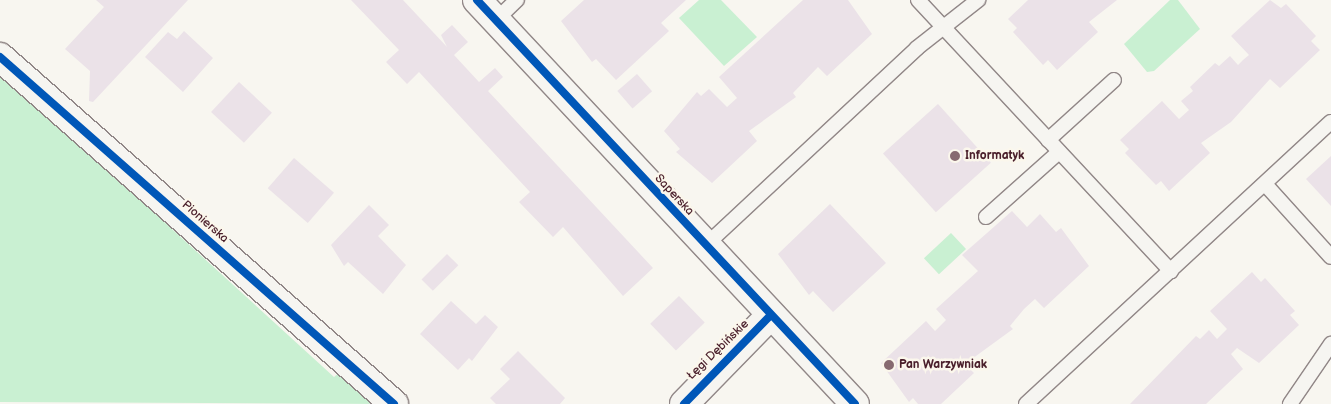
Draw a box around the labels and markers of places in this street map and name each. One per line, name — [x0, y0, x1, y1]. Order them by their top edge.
place label: Informatyk — [965, 149, 1024, 163]
marker: Informatyk — [949, 150, 961, 162]
place label: Pan Warzywniak — [899, 358, 987, 372]
marker: Pan Warzywniak — [883, 359, 895, 371]

